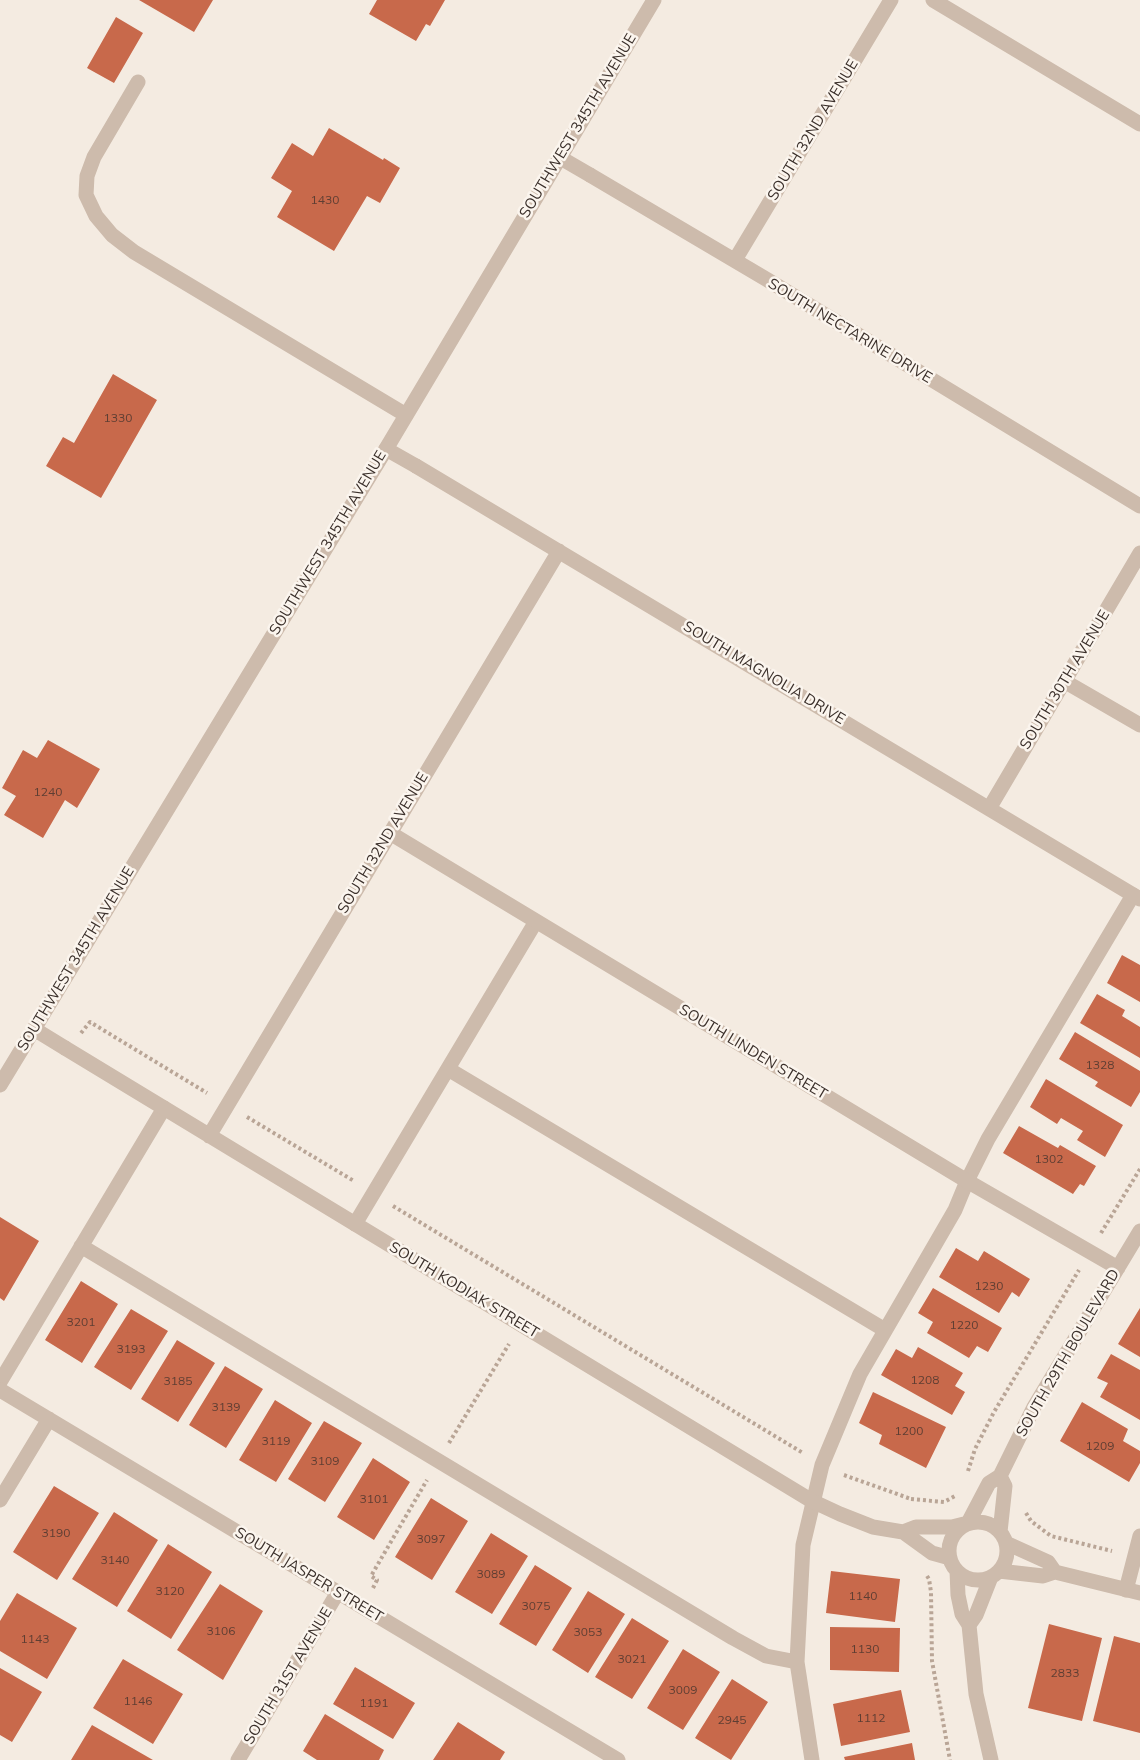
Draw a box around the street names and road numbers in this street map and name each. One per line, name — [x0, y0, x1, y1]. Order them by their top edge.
street label: SOUTHWEST 345TH AVENUE — [516, 31, 640, 221]
street label: SOUTH 32ND AVENUE — [764, 56, 862, 204]
street label: SOUTH NECTARINE DRIVE — [765, 275, 935, 387]
street label: SOUTHWEST 345TH AVENUE — [266, 448, 390, 638]
street label: SOUTH 30TH AVENUE — [1016, 607, 1114, 753]
street label: SOUTH MAGNOLIA DRIVE — [680, 618, 848, 728]
street label: SOUTH 32ND AVENUE — [334, 769, 432, 917]
street label: SOUTHWEST 345TH AVENUE — [14, 864, 138, 1054]
street label: SOUTH LINDEN STREET — [676, 1001, 830, 1103]
street label: SOUTH KODIAK STREET — [386, 1238, 542, 1342]
street label: SOUTH 29TH BOULEVARD — [1013, 1266, 1123, 1440]
street label: SOUTH JASPER STREET — [232, 1524, 386, 1626]
street label: SOUTH 31ST AVENUE — [240, 1604, 336, 1748]

